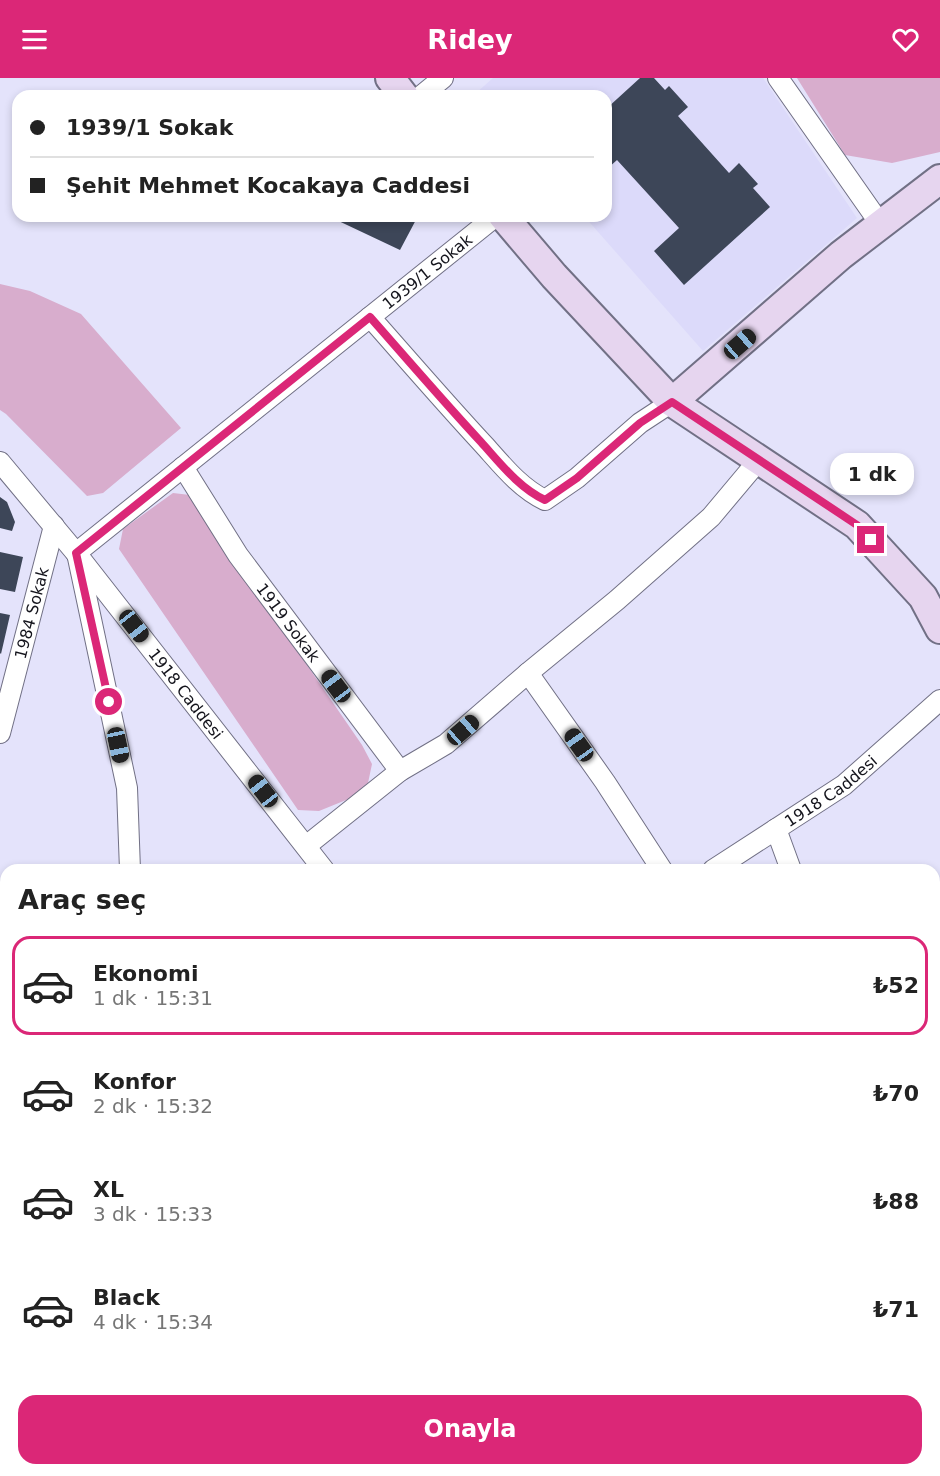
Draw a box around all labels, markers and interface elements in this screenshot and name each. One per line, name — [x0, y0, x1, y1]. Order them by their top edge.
icon: menu — [18, 23, 51, 56]
icon: heart — [889, 23, 922, 56]
text: Ridey — [427, 24, 513, 55]
text: 1939/1 Sokak — [66, 115, 233, 140]
text: Şehit Mehmet Kocakaya Caddesi — [66, 173, 470, 198]
street label: 1939/1 Sokak — [378, 229, 476, 313]
car — [721, 325, 759, 363]
callout: 1 dk — [829, 453, 913, 495]
text: 1 dk — [848, 462, 896, 486]
route end — [857, 526, 884, 553]
street label: 1984 Sokak — [10, 564, 53, 661]
street label: 1919 Sokak — [253, 579, 325, 666]
car — [116, 606, 152, 646]
street label: 1918 Caddesi — [145, 644, 227, 743]
car — [318, 666, 354, 706]
route start — [95, 688, 122, 715]
car — [444, 711, 482, 749]
car — [561, 725, 597, 765]
car — [105, 726, 131, 764]
street label: 1918 Caddesi — [781, 751, 881, 831]
car — [245, 771, 281, 811]
text: Araç seç — [18, 884, 146, 915]
icon: car — [21, 959, 75, 1013]
text: Ekonomi — [93, 961, 198, 986]
text: ₺52 — [873, 973, 919, 998]
text: 1 dk · 15:31 — [93, 986, 213, 1010]
icon: car — [21, 1067, 75, 1121]
text: Konfor — [93, 1069, 176, 1094]
text: ₺70 — [873, 1081, 919, 1106]
text: 2 dk · 15:32 — [93, 1094, 213, 1118]
icon: car — [21, 1175, 75, 1229]
text: XL — [93, 1177, 124, 1202]
text: ₺88 — [873, 1189, 919, 1214]
text: 3 dk · 15:33 — [93, 1202, 213, 1226]
icon: car — [21, 1283, 75, 1337]
text: Black — [93, 1285, 160, 1310]
text: ₺71 — [873, 1297, 919, 1322]
text: 4 dk · 15:34 — [93, 1310, 213, 1334]
button: Onayla — [18, 1395, 922, 1464]

